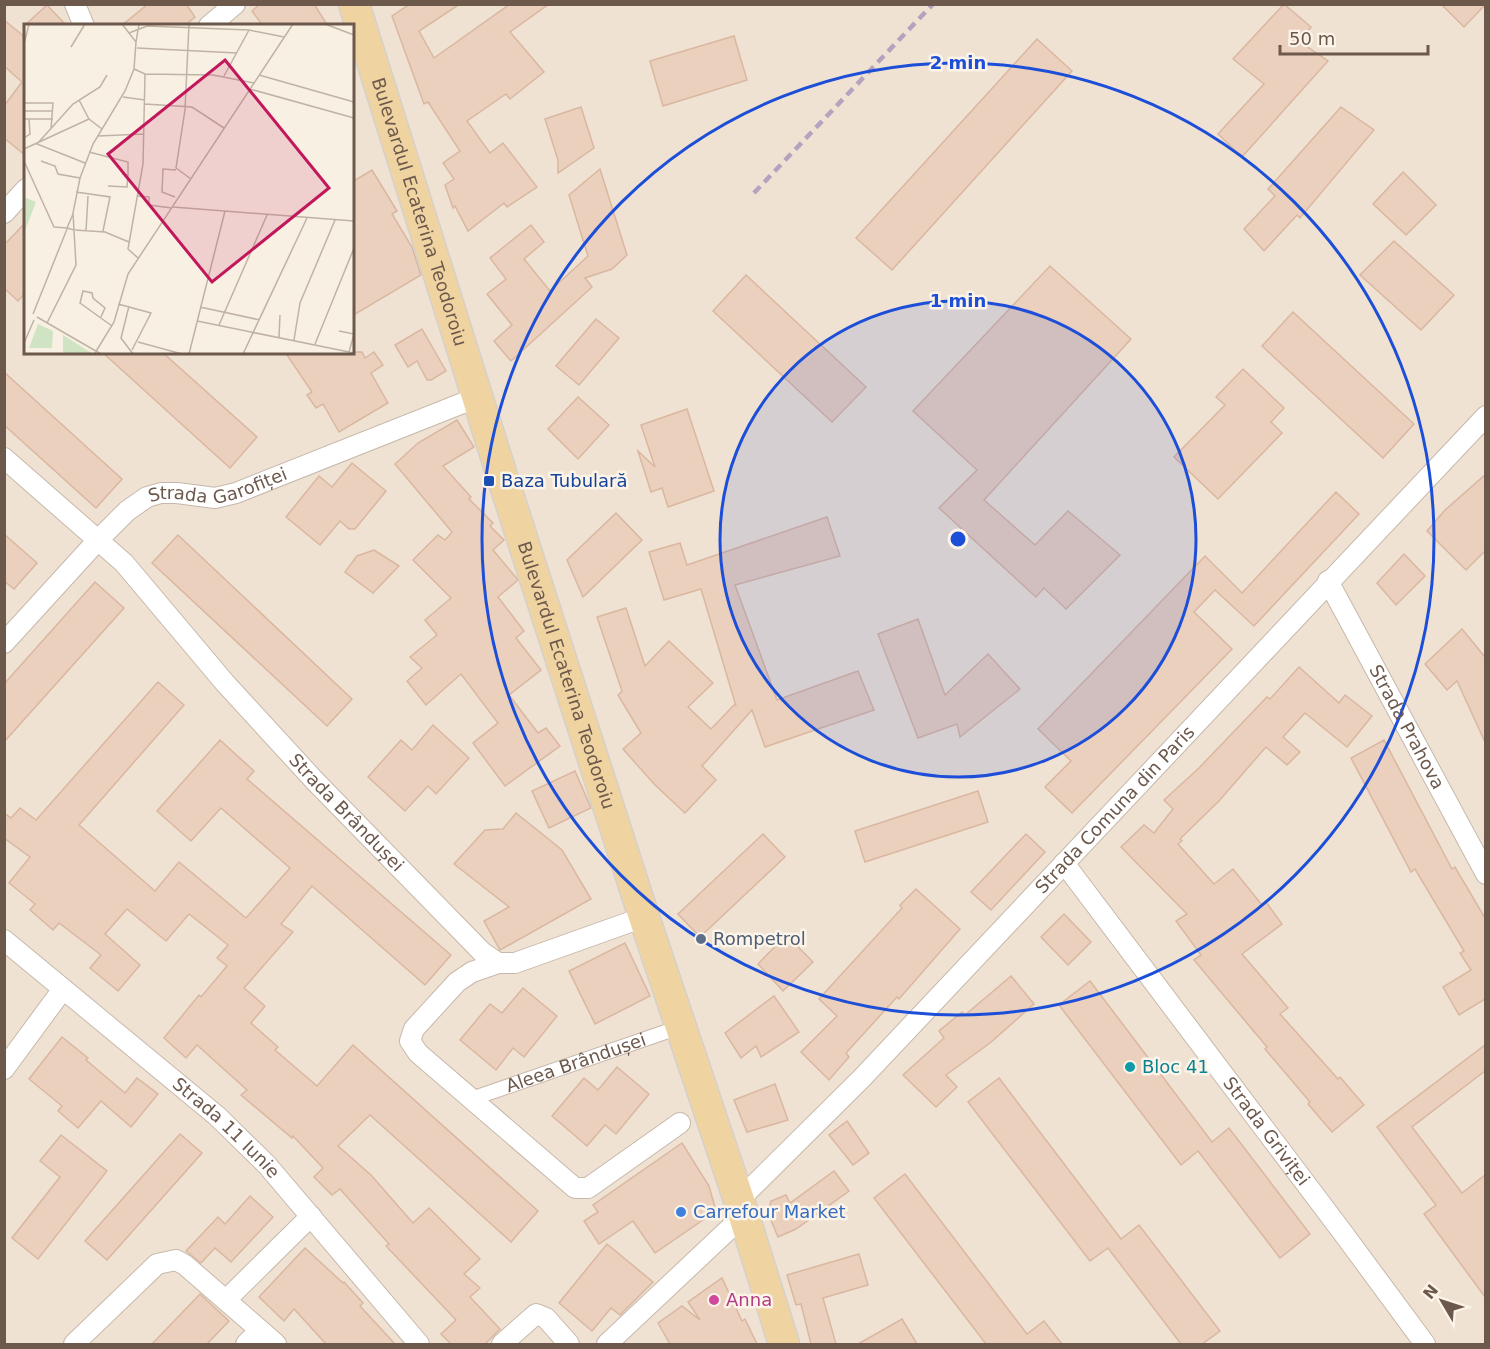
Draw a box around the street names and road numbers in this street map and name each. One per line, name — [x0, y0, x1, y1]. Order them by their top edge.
street label: Bulevardul Ecaterina Teodoroiu — [368, 75, 472, 349]
street label: Strada Garofiței — [146, 463, 290, 508]
street label: Bulevardul Ecaterina Teodoroiu — [514, 538, 620, 812]
street label: Strada Prahova — [1365, 661, 1449, 793]
street label: Strada Comuna din Paris — [1031, 721, 1198, 897]
street label: Strada Brândușei — [285, 749, 408, 876]
street label: Aleea Brândușei — [503, 1029, 649, 1096]
street label: Strada 11 Iunie — [169, 1073, 284, 1182]
street label: Strada Griviței — [1219, 1073, 1314, 1189]

